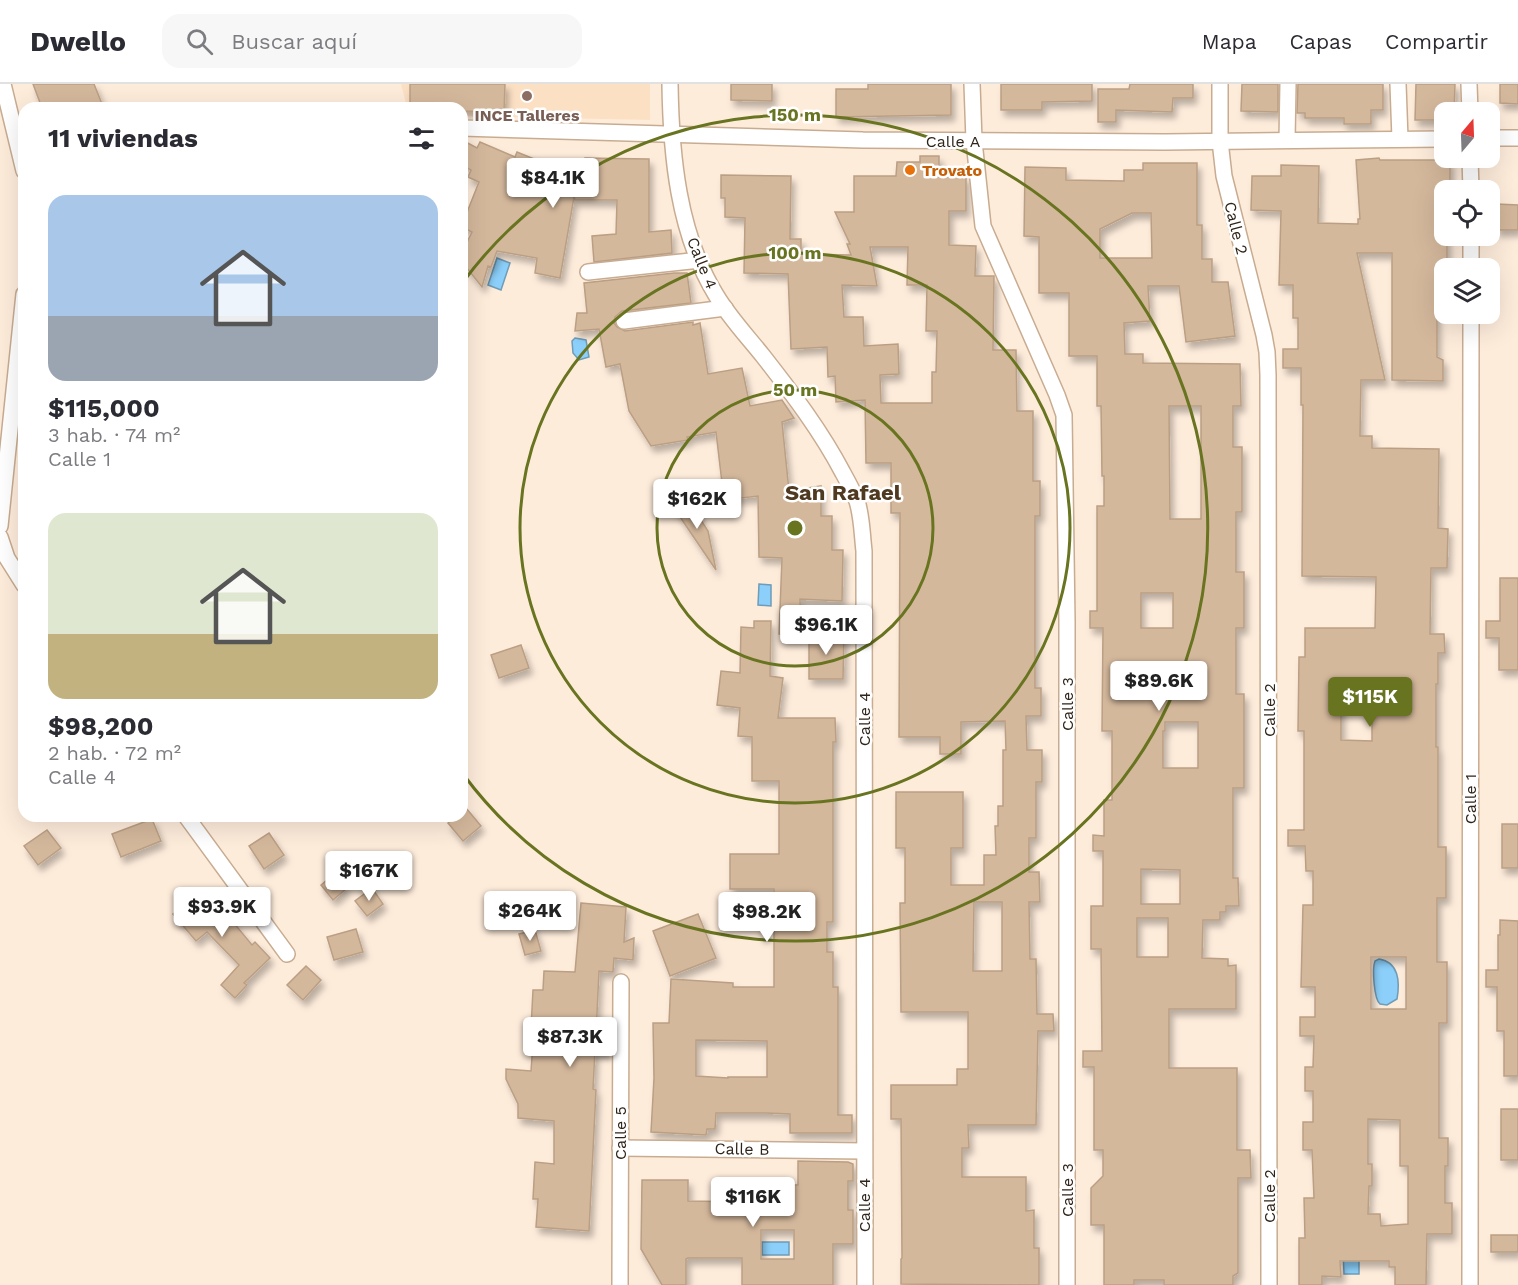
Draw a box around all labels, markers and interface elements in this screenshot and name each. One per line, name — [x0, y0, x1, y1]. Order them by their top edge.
search box — [162, 14, 582, 68]
text: Dwello — [30, 25, 126, 58]
icon: search — [183, 25, 216, 58]
text: Buscar aquí — [231, 29, 357, 54]
text: Mapa — [1202, 29, 1257, 54]
text: Capas — [1290, 29, 1352, 54]
text: Compartir — [1385, 29, 1488, 54]
marker: INCE Talleres — [520, 89, 534, 103]
north arrow — [1434, 102, 1500, 168]
map controls — [1434, 102, 1500, 324]
text: 150 m — [769, 104, 821, 125]
place label: INCE Talleres — [475, 106, 580, 125]
icon: filters — [405, 122, 438, 155]
text: 11 viviendas — [48, 123, 198, 153]
street label: Calle A — [926, 132, 981, 151]
pin: $84.1K — [504, 158, 602, 209]
place label: Trovato — [922, 161, 982, 180]
marker: Trovato — [903, 163, 917, 177]
text: $84.1K — [521, 165, 585, 189]
button: locate — [1434, 180, 1500, 246]
street label: Calle 2 — [1220, 200, 1252, 256]
icon: home — [189, 234, 297, 342]
street label: Calle 4 — [683, 234, 721, 292]
text: 100 m — [768, 242, 822, 263]
button: layers — [1434, 258, 1500, 324]
text: 50 m — [773, 379, 817, 400]
text: $115,000 — [48, 393, 160, 423]
text: 3 hab. · 74 m² — [48, 423, 180, 447]
text: Calle 1 — [48, 447, 111, 471]
pin: $162K — [655, 479, 739, 530]
district label: San Rafael — [785, 480, 902, 505]
text: $162K — [667, 486, 727, 510]
centre of rings — [785, 518, 805, 538]
icon: home — [189, 552, 297, 660]
pin: $96.1K — [777, 605, 875, 656]
text: $96.1K — [794, 612, 858, 636]
pin: $89.6K — [1110, 661, 1208, 712]
text: $89.6K — [1124, 668, 1194, 692]
street label: Calle 3 — [1058, 677, 1077, 731]
pin: $115K — [1328, 677, 1412, 728]
street label: Calle 2 — [1260, 683, 1279, 737]
text: $115K — [1342, 684, 1398, 708]
street label: Calle 4 — [855, 692, 874, 746]
text: $98,200 — [48, 711, 154, 741]
text: 2 hab. · 72 m² — [48, 741, 181, 765]
text: Calle 4 — [48, 765, 116, 789]
street label: Calle 1 — [1461, 774, 1480, 824]
pin: $167K — [327, 851, 411, 902]
text: $167K — [339, 858, 399, 882]
pin: $93.9K — [173, 887, 271, 938]
pin: $264K — [488, 891, 572, 942]
pin: $98.2K — [718, 892, 816, 943]
text: $93.9K — [188, 894, 256, 918]
text: $264K — [498, 898, 562, 922]
text: $98.2K — [732, 899, 802, 923]
pin: $87.3K — [521, 1017, 619, 1068]
text: $87.3K — [537, 1024, 603, 1048]
street label: Calle 5 — [611, 1106, 630, 1160]
street label: Calle B — [714, 1139, 770, 1159]
street label: Calle 3 — [1058, 1163, 1077, 1217]
street label: Calle 2 — [1260, 1169, 1279, 1223]
pin: $116K — [711, 1177, 795, 1228]
street label: Calle 4 — [855, 1178, 874, 1232]
text: $116K — [725, 1184, 781, 1208]

